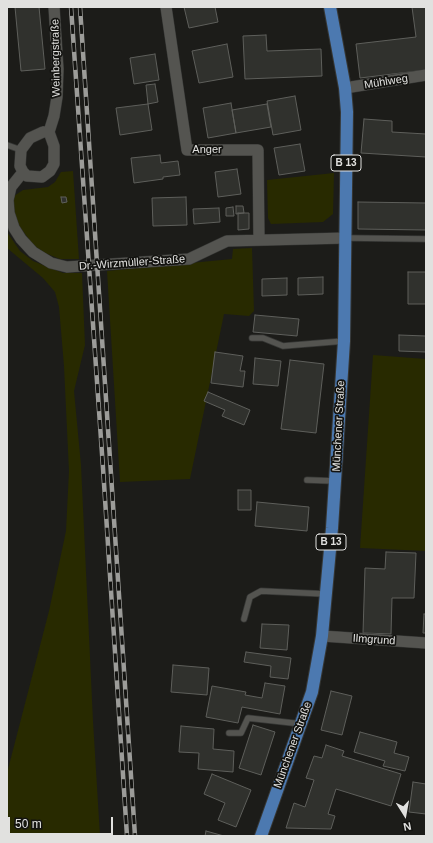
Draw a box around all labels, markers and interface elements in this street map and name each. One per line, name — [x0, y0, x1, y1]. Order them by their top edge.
street label: Weinbergstraße — [49, 19, 63, 97]
street label: Mühlweg — [363, 72, 409, 92]
street label: Anger — [192, 143, 222, 157]
road number: B 13 — [331, 155, 361, 171]
street label: Dr.-Wirzmüller-Straße — [79, 253, 185, 273]
street label: Münchener Straße — [330, 380, 348, 472]
road number: B 13 — [316, 534, 346, 550]
street label: Ilmgrund — [352, 632, 396, 648]
street label: Münchener Straße — [271, 700, 315, 790]
north arrow — [385, 795, 425, 835]
scale bar — [10, 809, 115, 835]
text: 50 m — [15, 817, 42, 831]
text: N — [402, 820, 412, 833]

